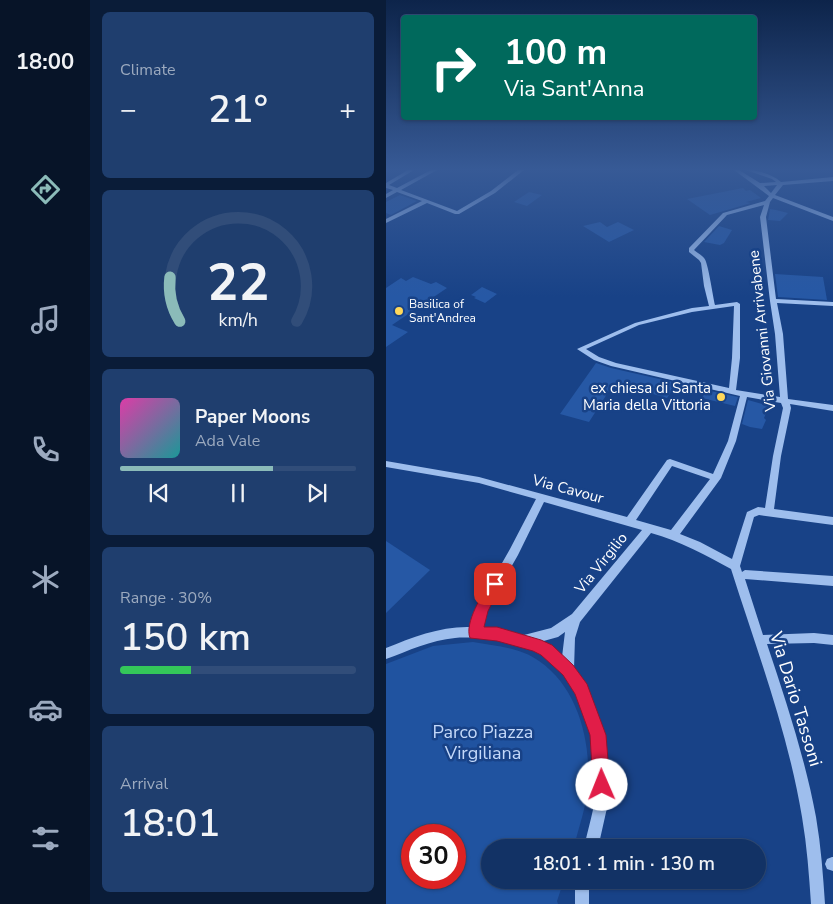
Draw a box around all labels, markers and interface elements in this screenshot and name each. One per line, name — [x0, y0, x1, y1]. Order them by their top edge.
text: 100 m — [504, 29, 607, 76]
icon: right — [421, 35, 486, 100]
text: 18:00 — [16, 47, 74, 77]
text: Climate — [120, 59, 175, 81]
text: Via Sant'Anna — [504, 74, 645, 104]
text: 21° — [208, 84, 268, 135]
text: − — [120, 91, 137, 129]
text: + — [339, 91, 356, 129]
icon: directions — [28, 172, 63, 207]
text: 22 — [207, 247, 269, 318]
street label: Via Giovanni Arrivabene — [744, 249, 781, 414]
place label: Basilica of Sant'Andrea — [409, 296, 476, 326]
icon: music — [28, 302, 63, 337]
marker: Basilica of Sant'Andrea — [393, 305, 405, 317]
text: km/h — [218, 308, 258, 332]
place label: ex chiesa di Santa Maria della Vittoria — [583, 378, 711, 415]
marker: ex chiesa di Santa Maria della Vittoria — [715, 391, 727, 403]
text: Paper Moons — [195, 404, 310, 430]
text: Ada Vale — [195, 430, 260, 452]
icon: phone — [28, 432, 63, 467]
street label: Via Cavour — [529, 470, 606, 508]
icon: previous — [145, 479, 173, 507]
icon: pause — [224, 479, 252, 507]
icon: next — [303, 479, 331, 507]
street label: Via Virgilio — [570, 528, 632, 599]
icon: climate — [28, 562, 63, 597]
pin — [474, 563, 516, 605]
icon: arrive — [481, 570, 509, 598]
text: Range · 30% — [120, 587, 212, 609]
text: 150 km — [120, 612, 251, 663]
street label: Via Dario Tassoni — [764, 628, 828, 769]
icon: car — [28, 692, 63, 727]
park label: Parco Piazza Virgiliana — [433, 720, 533, 765]
position arrow — [575, 758, 627, 810]
text: Arrival — [120, 773, 168, 795]
text: 18:01 — [120, 798, 220, 849]
icon: filters — [28, 821, 63, 856]
speed limit sign: 30 — [401, 824, 466, 889]
text: 18:01 · 1 min · 130 m — [532, 851, 715, 877]

